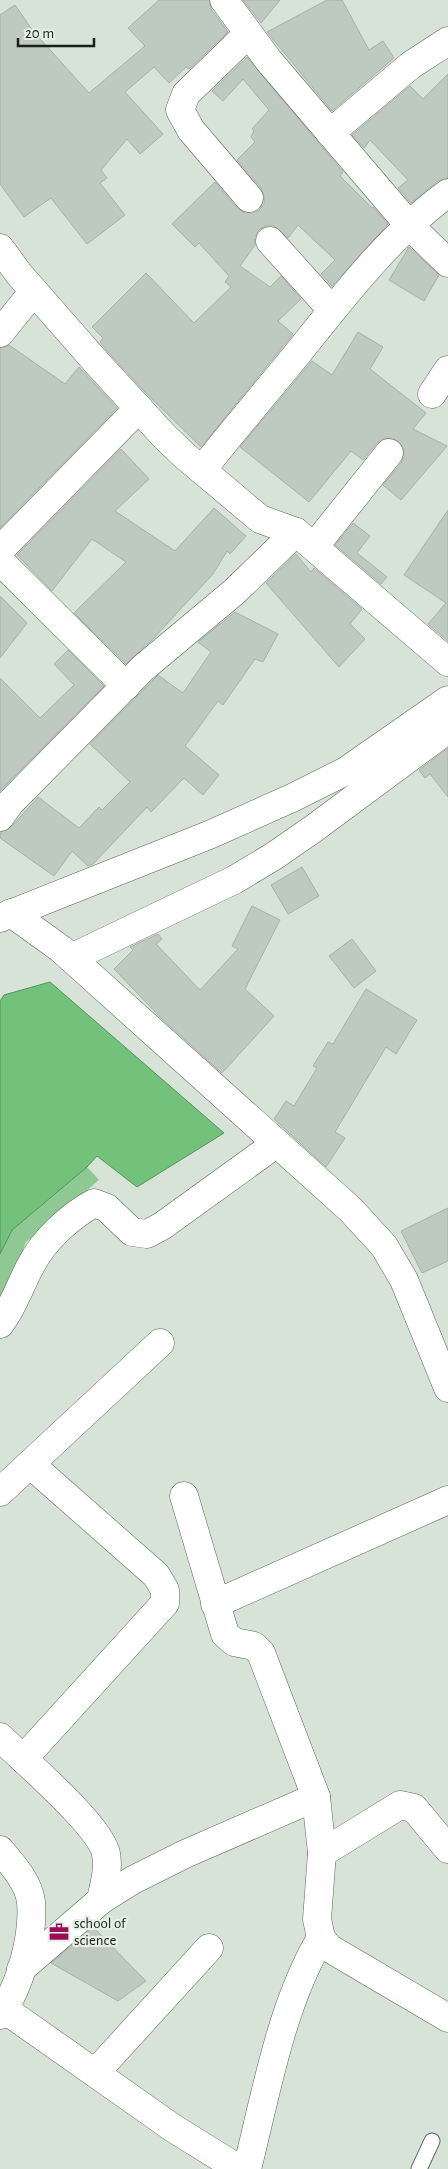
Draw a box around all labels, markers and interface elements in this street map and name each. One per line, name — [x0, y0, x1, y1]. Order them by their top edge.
scale bar — [18, 15, 94, 47]
text: 20 m — [25, 26, 54, 41]
place label: school of science — [74, 1916, 127, 1948]
office icon: school of science — [48, 1921, 70, 1943]

